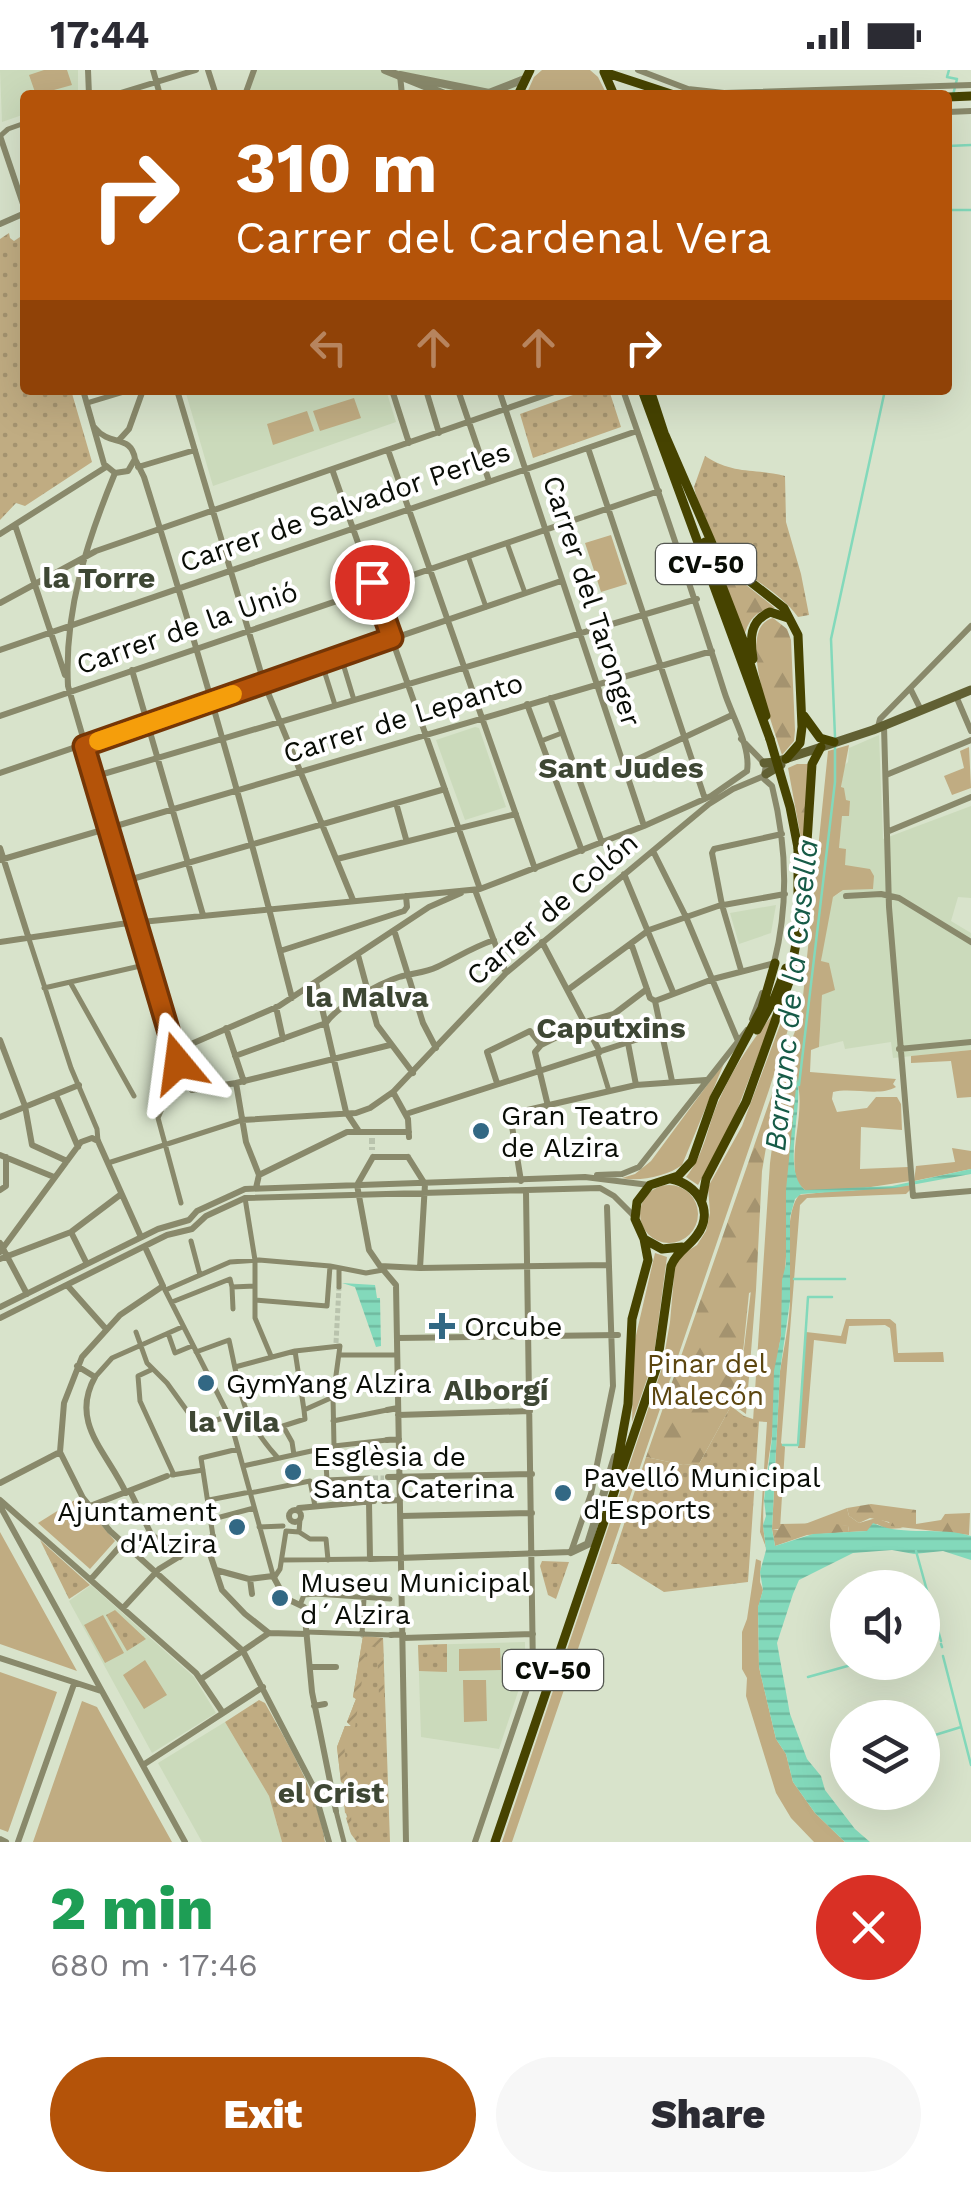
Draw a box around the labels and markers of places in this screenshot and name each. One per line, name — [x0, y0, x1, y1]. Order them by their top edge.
pin — [330, 540, 415, 625]
place label: Gran Teatro de Alzira — [501, 1099, 659, 1164]
marker: Gran Teatro de Alzira — [470, 1120, 492, 1142]
place label: Orcube — [464, 1310, 562, 1343]
marker: Orcube — [429, 1313, 455, 1339]
place label: GymYang Alzira — [226, 1367, 432, 1400]
marker: GymYang Alzira — [195, 1372, 217, 1394]
place label: Esglèsia de Santa Caterina — [313, 1440, 515, 1505]
marker: Esglèsia de Santa Caterina — [282, 1461, 304, 1483]
place label: Pavelló Municipal d'Esports — [583, 1461, 821, 1526]
marker: Pavelló Municipal d'Esports — [552, 1482, 574, 1504]
place label: Ajuntament d'Alzira — [57, 1495, 217, 1560]
marker: Ajuntament d'Alzira — [226, 1516, 248, 1538]
place label: Museu Municipal d´Alzira — [300, 1566, 530, 1631]
marker: Museu Municipal d´Alzira — [269, 1587, 291, 1609]

